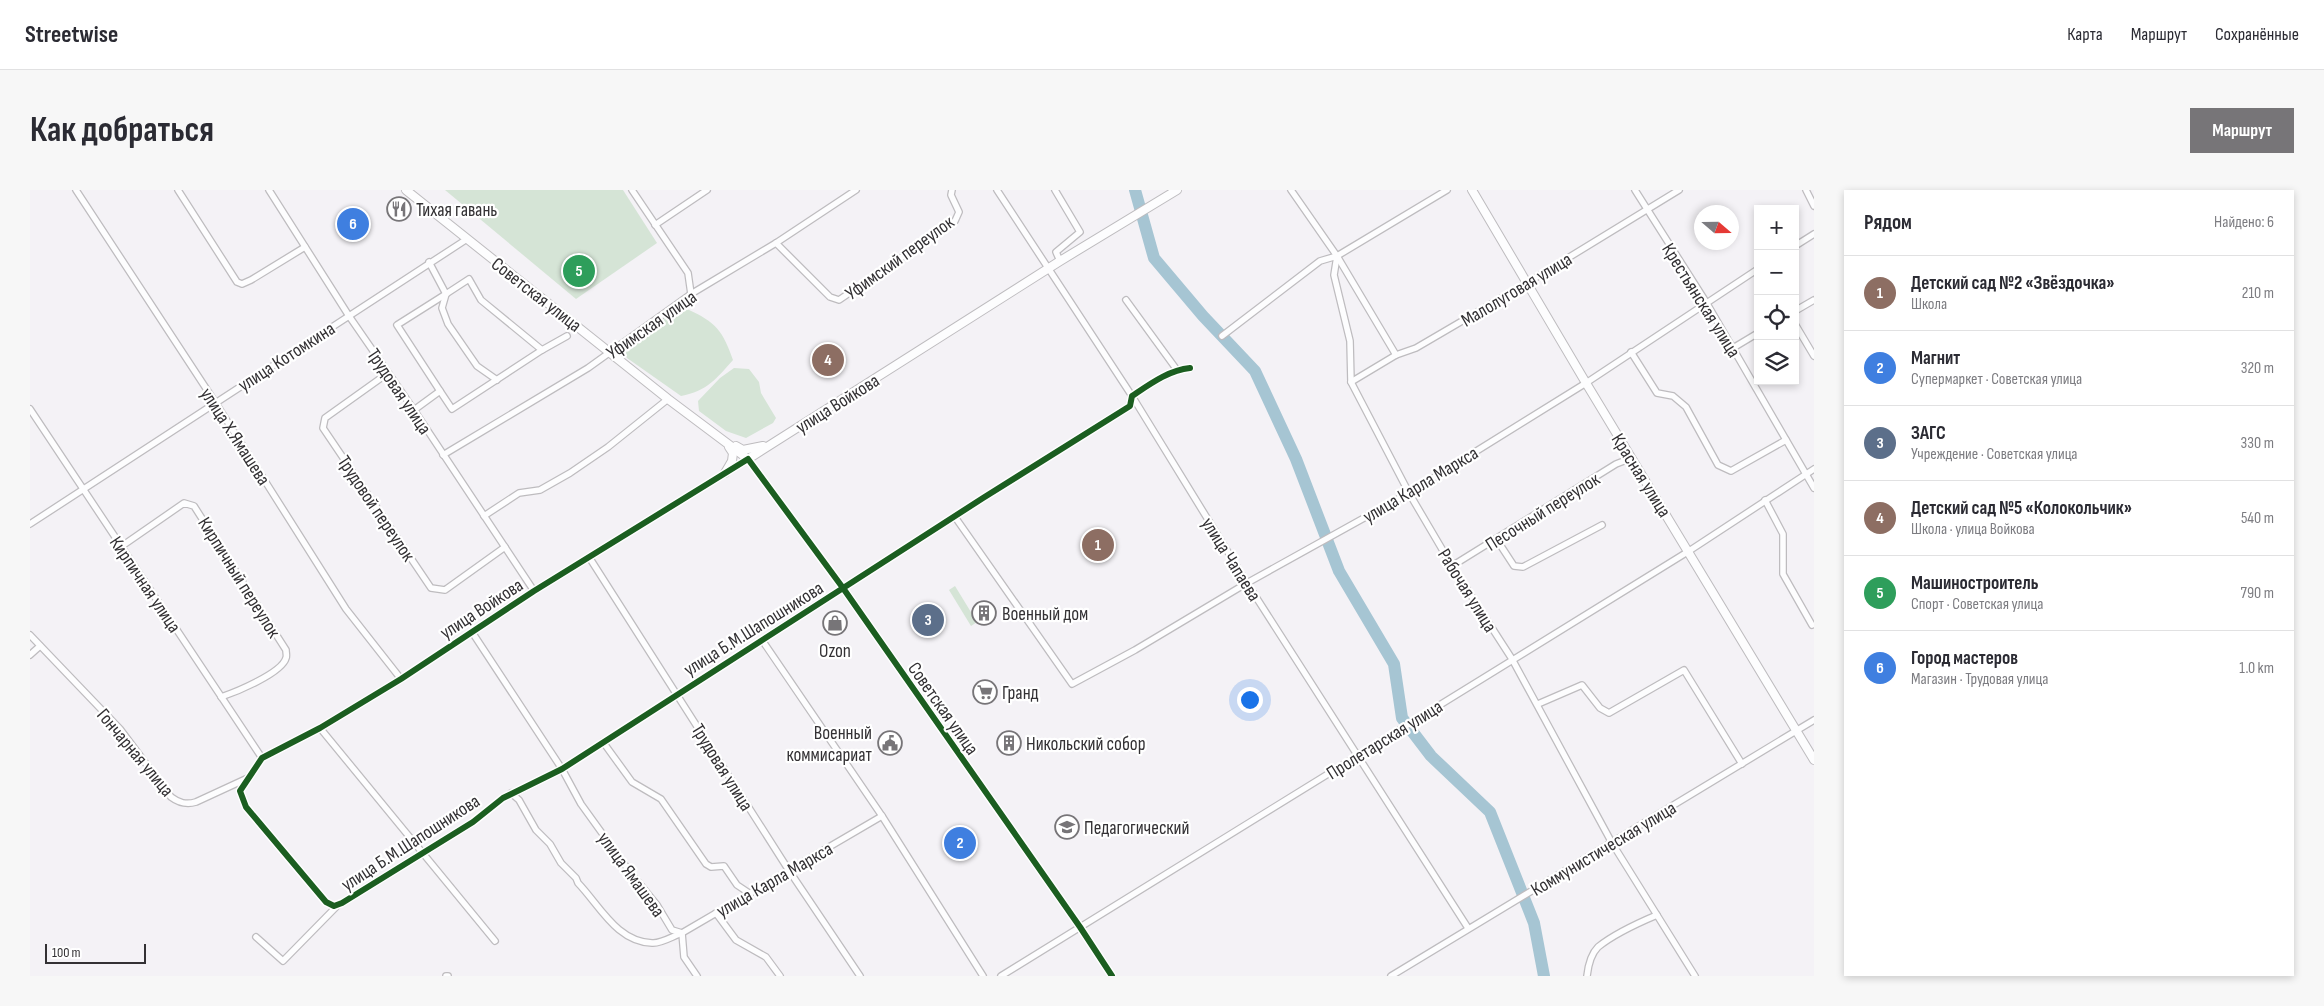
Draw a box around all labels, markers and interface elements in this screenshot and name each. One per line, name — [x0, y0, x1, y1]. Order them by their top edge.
text: Streetwise — [25, 20, 118, 49]
text: Карта — [2067, 24, 2103, 45]
text: Маршрут — [2131, 24, 2187, 45]
text: Сохранённые — [2215, 24, 2299, 45]
button: Маршрут — [2190, 108, 2294, 153]
text: Как добраться — [30, 109, 214, 152]
restaurant icon: Тихая гавань — [386, 196, 412, 222]
place label: Тихая гавань — [416, 199, 498, 222]
pin: 6 — [337, 205, 369, 243]
north arrow — [1694, 205, 1739, 250]
map controls — [1754, 205, 1799, 385]
button: + — [1754, 205, 1799, 250]
text: Рядом — [1864, 210, 1912, 235]
street label: Уфимский переулок — [841, 211, 959, 305]
text: Найдено: 6 — [2214, 213, 2274, 232]
street label: Крестьянская улица — [1656, 239, 1745, 362]
street label: Малолуговая улица — [1457, 248, 1576, 332]
button: − — [1754, 250, 1799, 295]
pin: 5 — [563, 252, 595, 290]
street label: Советская улица — [486, 253, 586, 338]
text: Детский сад №2 «Звёздочка» — [1911, 272, 2115, 295]
text: 1 — [1877, 284, 1883, 303]
text: 210 m — [2242, 284, 2274, 303]
street label: Уфимская улица — [602, 286, 701, 365]
button: locate — [1754, 295, 1799, 340]
text: Школа — [1911, 295, 1947, 314]
street label: улица Котомкина — [234, 317, 340, 397]
button: layers — [1754, 340, 1799, 385]
pin: 4 — [812, 341, 844, 379]
street label: Трудовая улица — [362, 344, 436, 439]
text: Магнит — [1911, 347, 1960, 370]
text: 2 — [1876, 359, 1884, 378]
text: 320 m — [2241, 359, 2274, 378]
street label: улица Войкова — [792, 370, 884, 439]
text: Супермаркет · Советская улица — [1911, 370, 2082, 389]
street label: улица Х.Ямашева — [195, 384, 275, 490]
text: ЗАГС — [1911, 422, 1946, 445]
street label: Красная улица — [1606, 430, 1676, 522]
text: 3 — [1876, 434, 1884, 453]
text: 330 m — [2241, 434, 2274, 453]
street label: улица Карла Маркса — [1359, 442, 1483, 529]
text: Учреждение · Советская улица — [1911, 445, 2078, 464]
street label: Трудовой переулок — [332, 452, 420, 567]
street label: Песочный переулок — [1481, 468, 1605, 557]
text: Детский сад №5 «Колокольчик» — [1911, 497, 2132, 520]
text: 4 — [1876, 509, 1884, 528]
text: 540 m — [2241, 509, 2274, 528]
street label: Кирпичный переулок — [192, 513, 285, 643]
street label: улица Чапаева — [1196, 514, 1266, 606]
text: Школа · улица Войкова — [1911, 520, 2035, 539]
pin: 1 — [1082, 526, 1114, 564]
street label: Кирпичная улица — [104, 532, 185, 637]
street label: Рабочая улица — [1432, 545, 1501, 637]
text: Машиностроитель — [1911, 572, 2038, 595]
street label: улица Войкова — [436, 574, 528, 645]
street label: улица Б.М.Шапошникова — [680, 577, 828, 682]
text: 5 — [1876, 584, 1884, 603]
text: 790 m — [2241, 584, 2274, 603]
text: Спорт · Советская улица — [1911, 595, 2043, 614]
building icon: Военный дом — [971, 600, 997, 626]
pin: 3 — [912, 601, 944, 639]
place label: Военный дом — [1002, 603, 1088, 626]
shop icon: Ozon — [822, 610, 848, 636]
place label: Ozon — [819, 640, 851, 663]
text: Город мастеров — [1911, 647, 2018, 670]
street label: Советская улица — [902, 658, 983, 760]
text: 6 — [1876, 659, 1884, 678]
text: 1.0 km — [2239, 659, 2274, 678]
text: Магазин · Трудовая улица — [1911, 670, 2048, 689]
supermarket icon: Гранд — [972, 679, 998, 705]
place label: Гранд — [1002, 682, 1039, 705]
your location — [1237, 687, 1263, 713]
street label: Пролетарская улица — [1323, 695, 1447, 785]
street label: Гончарная улица — [91, 704, 178, 802]
street label: Трудовая улица — [686, 720, 758, 816]
place label: Военный коммисариат — [786, 722, 873, 767]
public building icon: Военный коммисариат — [877, 730, 903, 756]
building icon: Никольский собор — [996, 730, 1022, 756]
place label: Никольский собор — [1026, 733, 1146, 756]
street label: улица Б.М.Шапошникова — [337, 790, 484, 897]
street label: Коммунистическая улица — [1527, 797, 1681, 902]
school or university icon: Педагогический — [1054, 814, 1080, 840]
place label: Педагогический — [1084, 817, 1189, 840]
pin: 2 — [944, 824, 976, 862]
street label: улица Ямашева — [592, 828, 669, 922]
street label: улица Карла Маркса — [712, 838, 837, 923]
scale bar — [45, 941, 146, 964]
text: 100 m — [52, 944, 81, 961]

